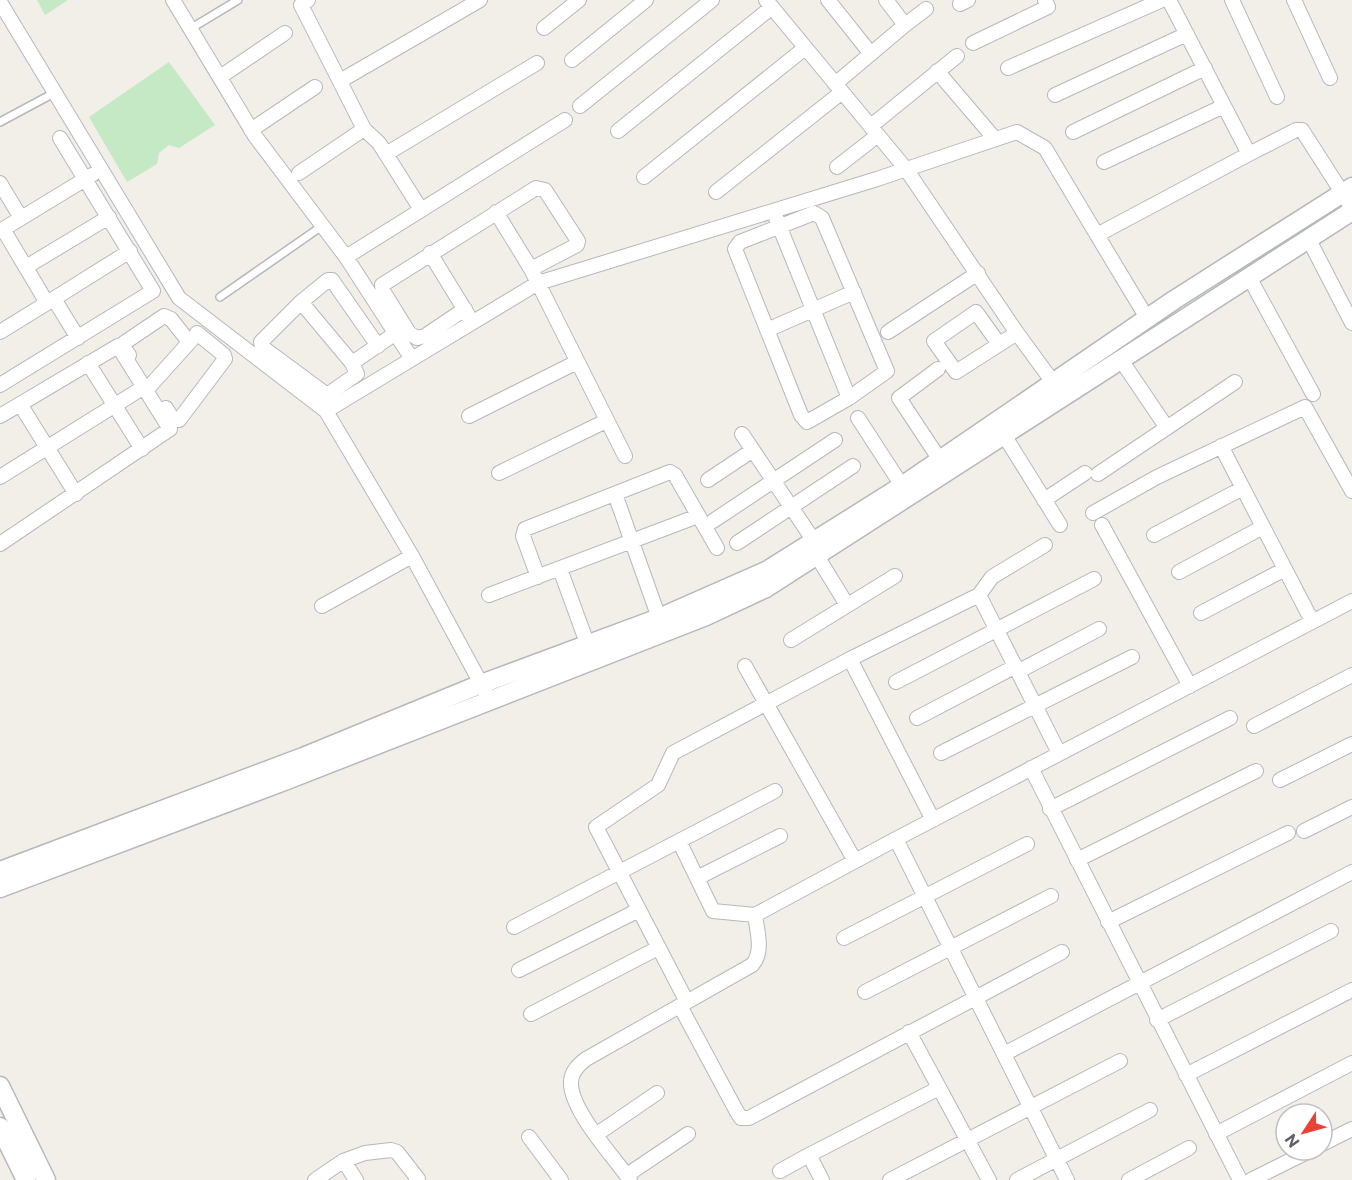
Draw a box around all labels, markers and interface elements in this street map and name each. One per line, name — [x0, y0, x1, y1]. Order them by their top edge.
north arrow — [1274, 1102, 1334, 1162]
text: N — [1280, 1131, 1303, 1152]

